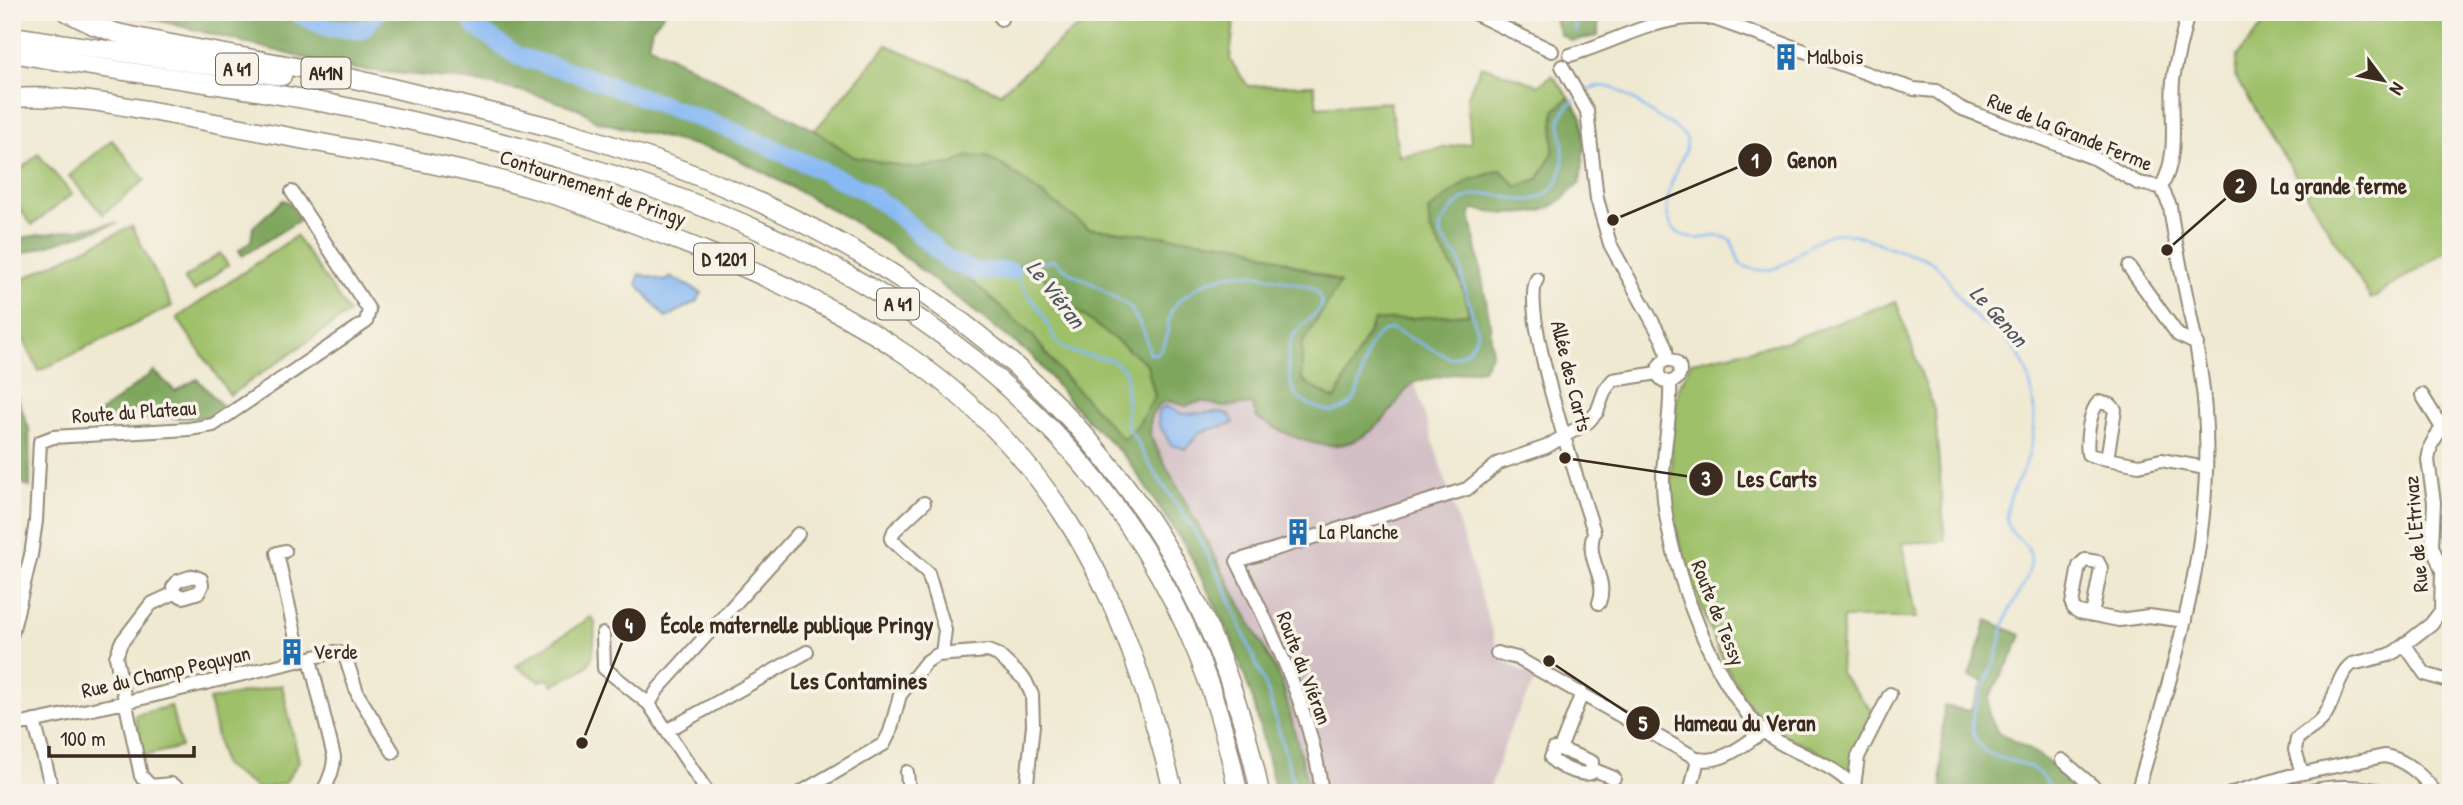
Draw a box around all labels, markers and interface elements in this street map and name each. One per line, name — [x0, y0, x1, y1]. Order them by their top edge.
building icon: Malbois — [1771, 42, 1801, 72]
place label: Malbois — [1807, 42, 1863, 71]
north arrow — [2348, 46, 2418, 116]
road number: A 41 — [216, 54, 258, 85]
road number: A41N — [302, 58, 350, 88]
text: N — [2384, 78, 2411, 100]
street label: Rue de la Grande Ferme — [1983, 85, 2157, 178]
callout: Genon — [1738, 138, 1851, 182]
street label: Contournement de Pringy — [496, 142, 690, 233]
text: Genon — [1787, 144, 1837, 175]
text: 1 — [1751, 146, 1759, 175]
callout: La grande ferme — [2222, 164, 2421, 208]
text: La grande ferme — [2271, 170, 2408, 202]
text: 2 — [2235, 171, 2245, 200]
road number: D 1201 — [694, 244, 754, 274]
water label: Le Viéran — [1020, 253, 1094, 335]
water label: Le Genon — [1963, 278, 2036, 354]
road number: A 41 — [877, 288, 919, 320]
street label: Allée des Carts — [1544, 317, 1599, 434]
street label: Route du Plateau — [71, 393, 198, 430]
callout: Les Carts — [1689, 457, 1831, 501]
text: Les Carts — [1737, 463, 1817, 494]
text: 3 — [1701, 464, 1711, 493]
street label: Rue de l'Etrivaz — [2396, 475, 2435, 593]
building icon: La Planche — [1283, 517, 1313, 547]
place label: La Planche — [1319, 517, 1399, 546]
street label: Route de Tessy — [1684, 556, 1753, 670]
callout: École maternelle publique Pringy — [612, 603, 948, 647]
street label: Route du Viéran — [1270, 607, 1339, 729]
text: École maternelle publique Pringy — [661, 609, 934, 641]
text: 4 — [625, 611, 633, 640]
building icon: Verde — [277, 637, 307, 667]
place label: Verde — [313, 637, 358, 666]
street label: Rue du Champ Pequyan — [79, 638, 253, 705]
district label: Les Contamines — [791, 664, 927, 696]
callout: Hameau du Veran — [1625, 701, 1830, 745]
text: Hameau du Veran — [1674, 707, 1816, 738]
text: 5 — [1639, 709, 1648, 738]
scale bar — [49, 714, 194, 758]
text: 100 m — [60, 724, 106, 753]

